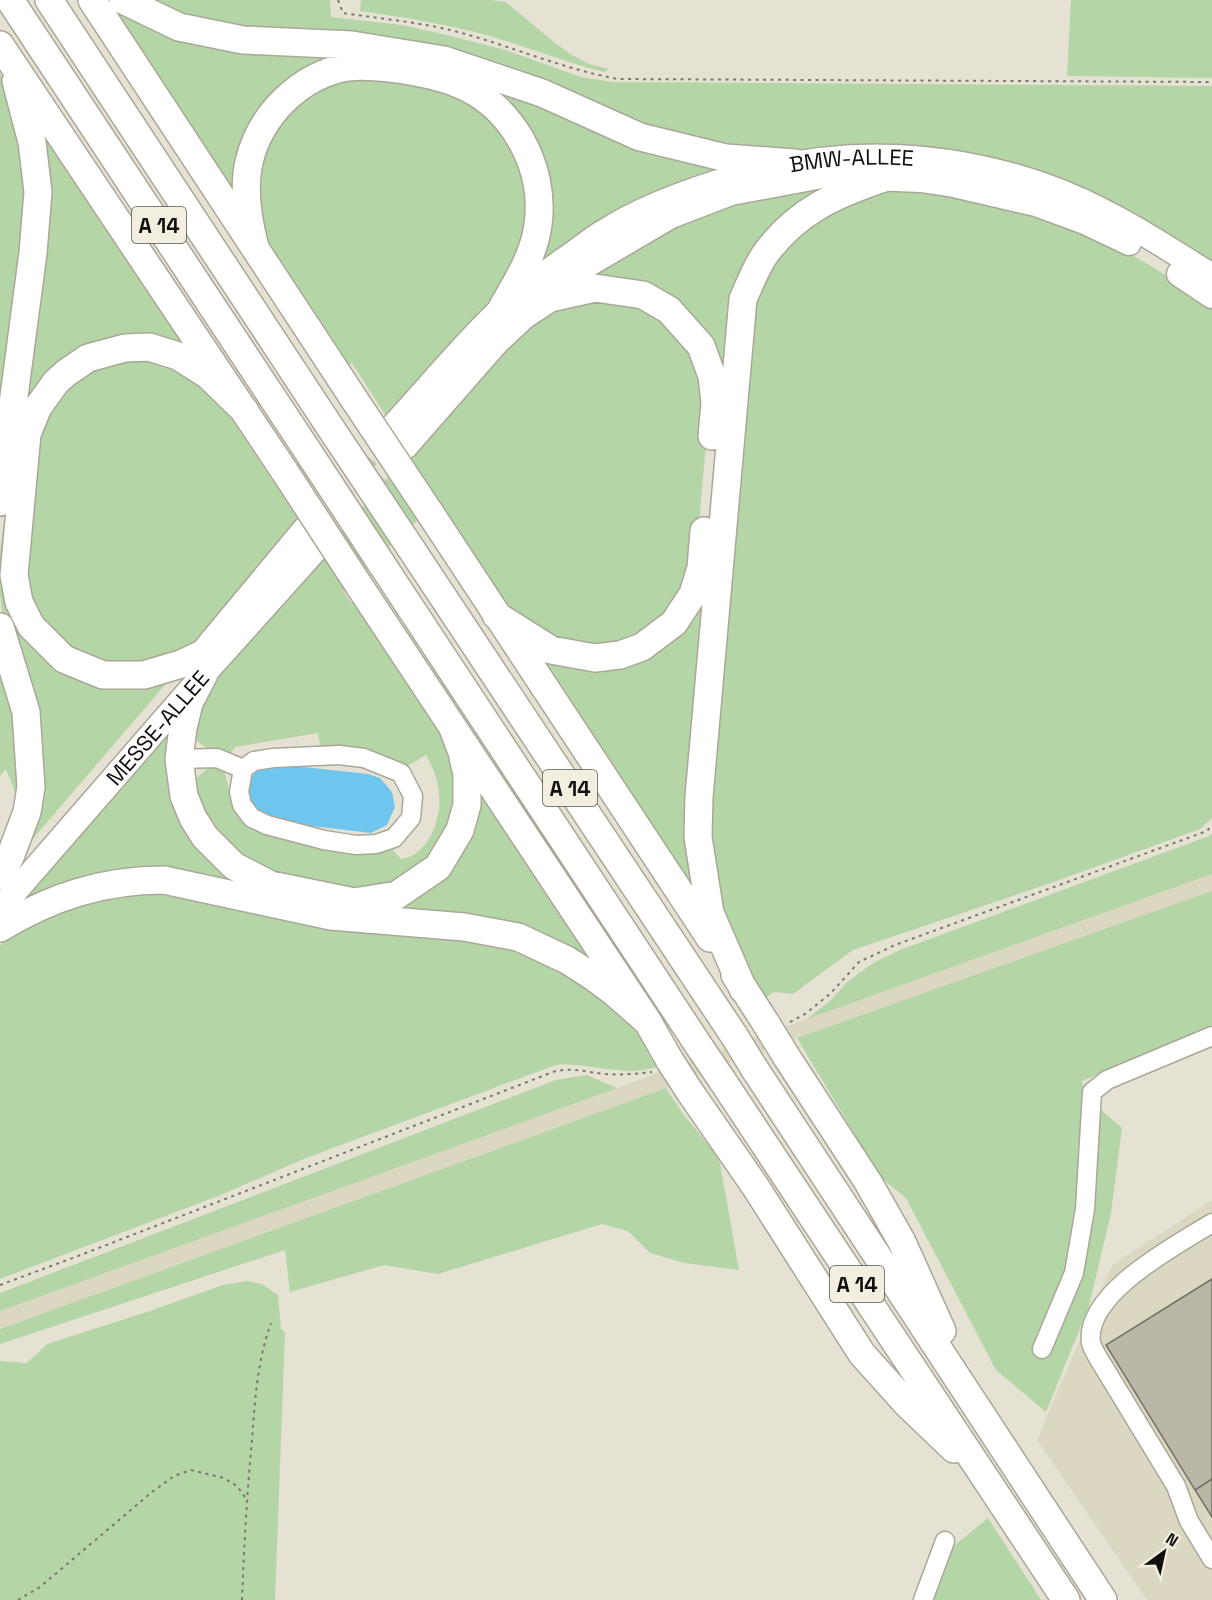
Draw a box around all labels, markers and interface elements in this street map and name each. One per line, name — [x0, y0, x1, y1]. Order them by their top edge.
street label: BMW-ALLEE — [787, 143, 915, 178]
road number: A 14 — [132, 207, 186, 243]
street label: MESSE-ALLEE — [100, 665, 215, 791]
road number: A 14 — [543, 770, 597, 806]
road number: A 14 — [830, 1266, 884, 1302]
north arrow — [1134, 1522, 1194, 1582]
text: N — [1162, 1528, 1182, 1552]

